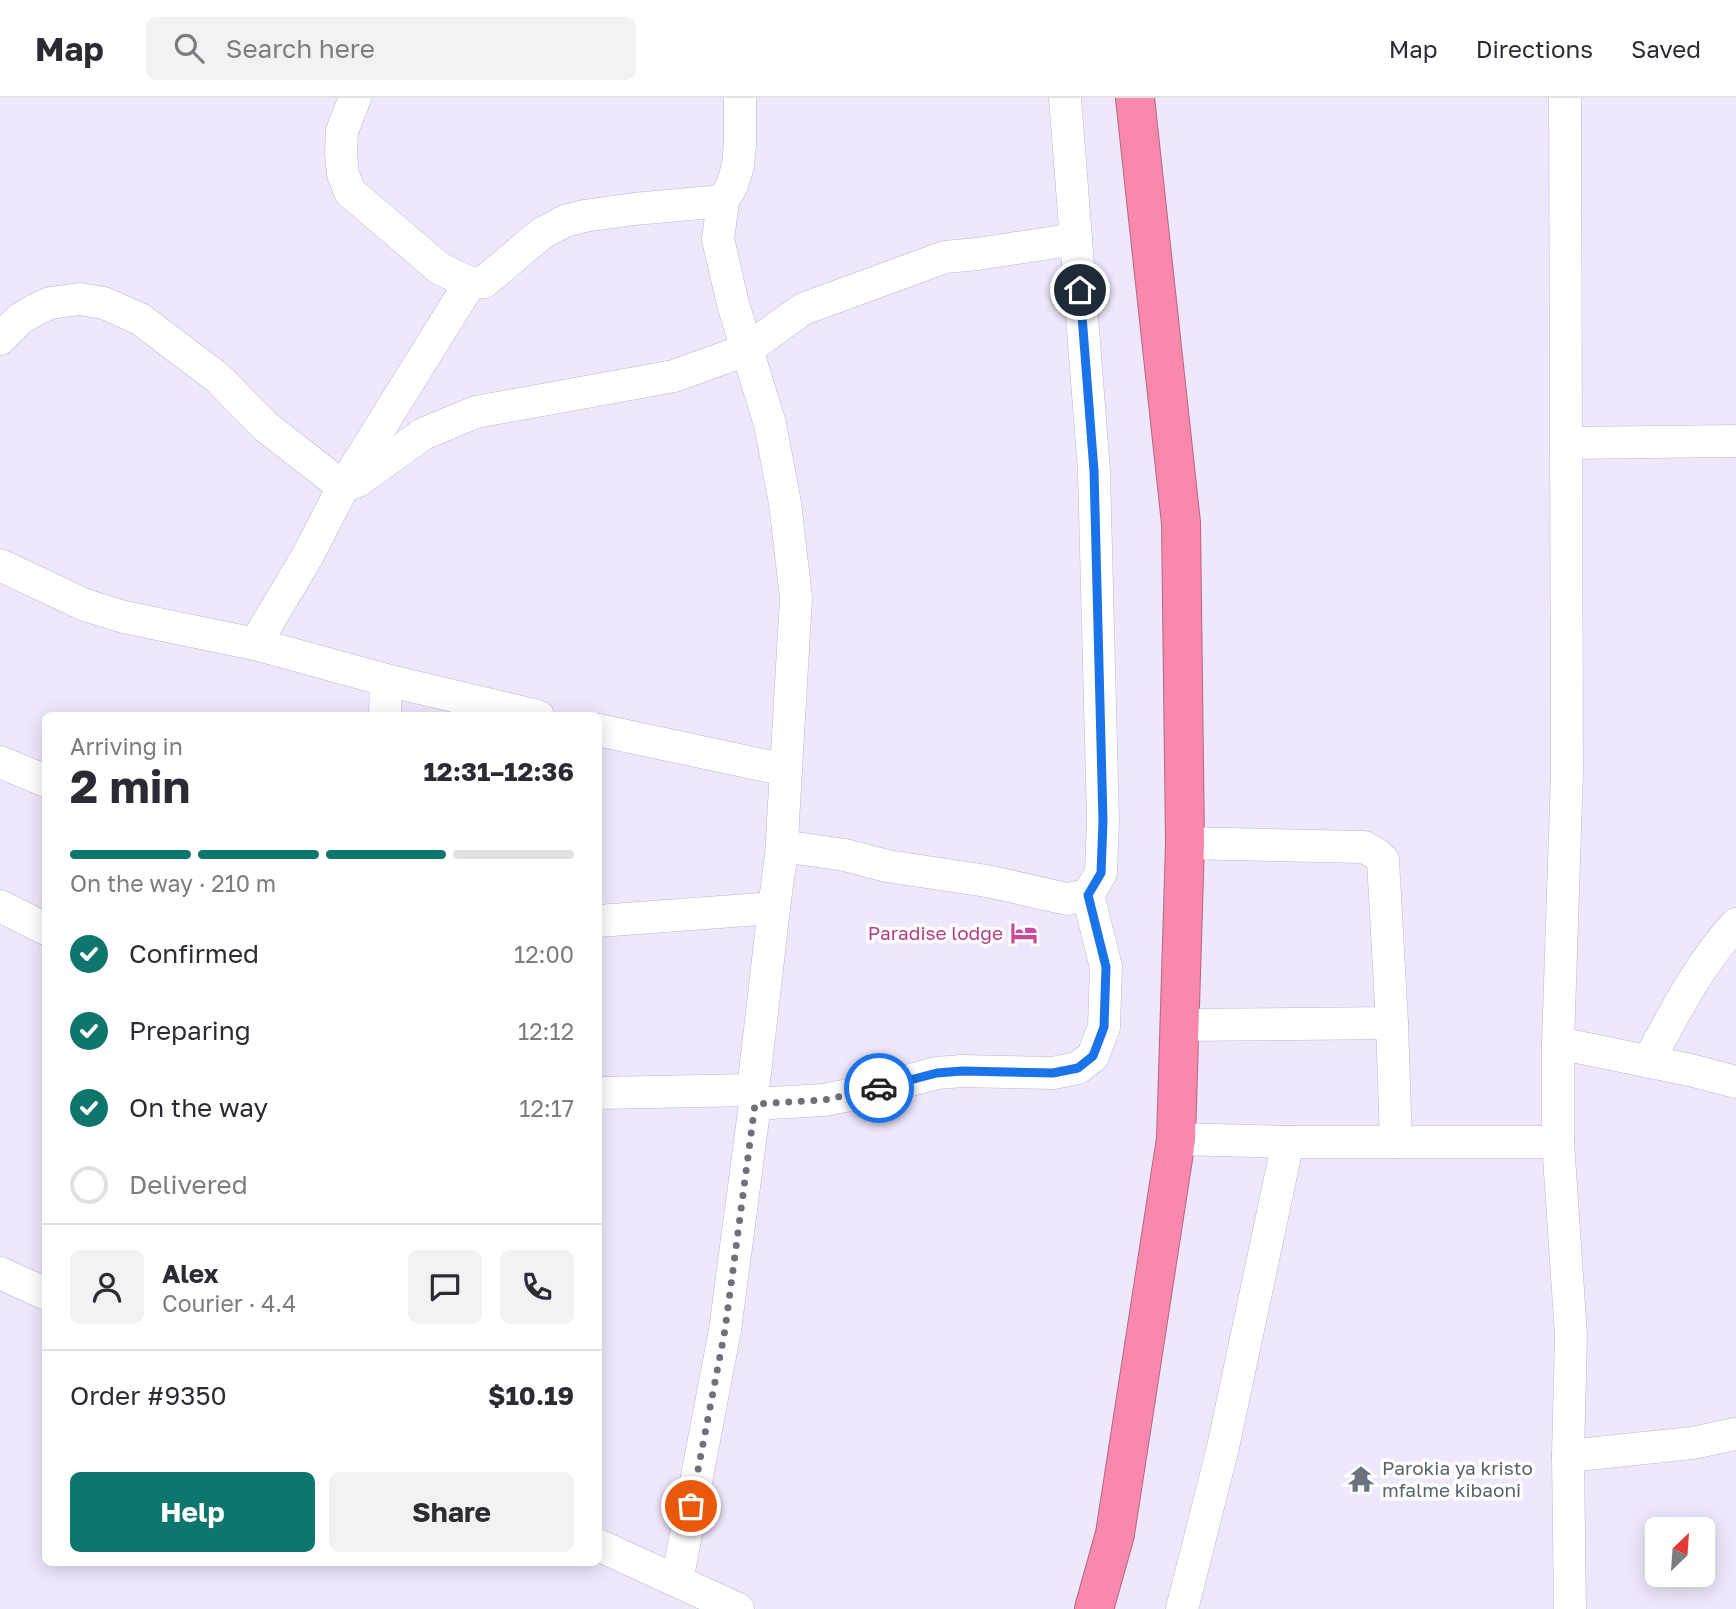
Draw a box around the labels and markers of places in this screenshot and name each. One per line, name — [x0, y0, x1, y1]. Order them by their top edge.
pin — [1050, 260, 1110, 320]
hotel icon: Paradise lodge — [1009, 918, 1039, 948]
place label: Paradise lodge — [868, 921, 1003, 944]
place label: Parokia ya kristo mfalme kibaoni — [1382, 1456, 1533, 1501]
temple icon: Parokia ya kristo mfalme kibaoni — [1346, 1464, 1376, 1494]
pin — [661, 1476, 721, 1536]

